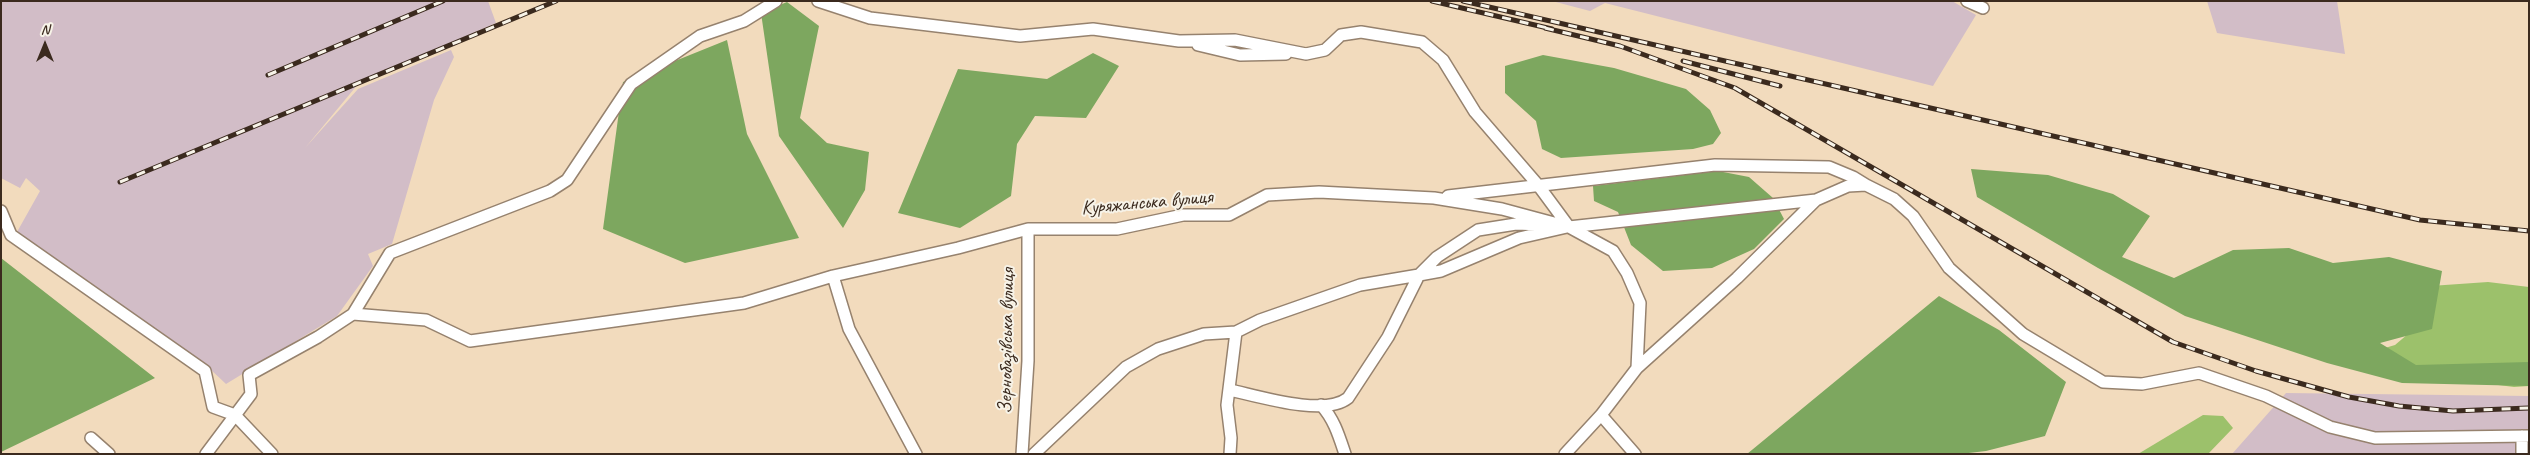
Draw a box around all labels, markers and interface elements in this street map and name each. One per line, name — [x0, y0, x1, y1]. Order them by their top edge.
north arrow — [20, 20, 70, 70]
text: N — [41, 21, 49, 38]
street label: Куряжанська вулиця — [1080, 185, 1214, 221]
street label: Зернобазівська вулиця — [994, 268, 1020, 414]

